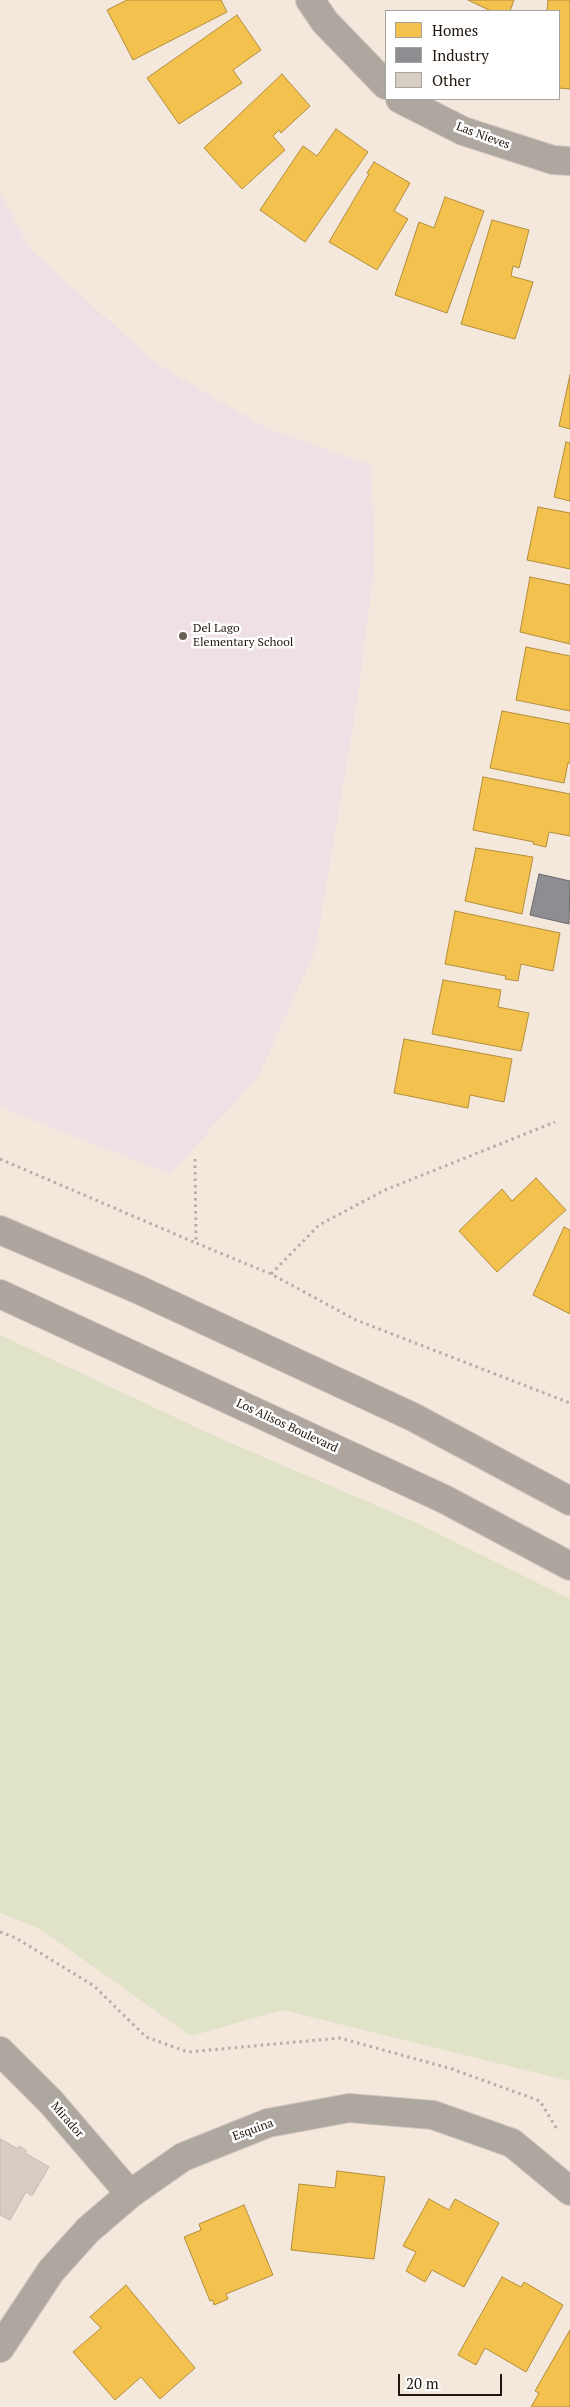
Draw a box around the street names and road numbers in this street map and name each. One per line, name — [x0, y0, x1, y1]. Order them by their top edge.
street label: Las Nieves — [454, 120, 512, 152]
street label: Los Alisos Boulevard — [234, 1396, 340, 1456]
street label: Mirador — [48, 2099, 86, 2141]
street label: Esquina — [231, 2116, 275, 2144]

